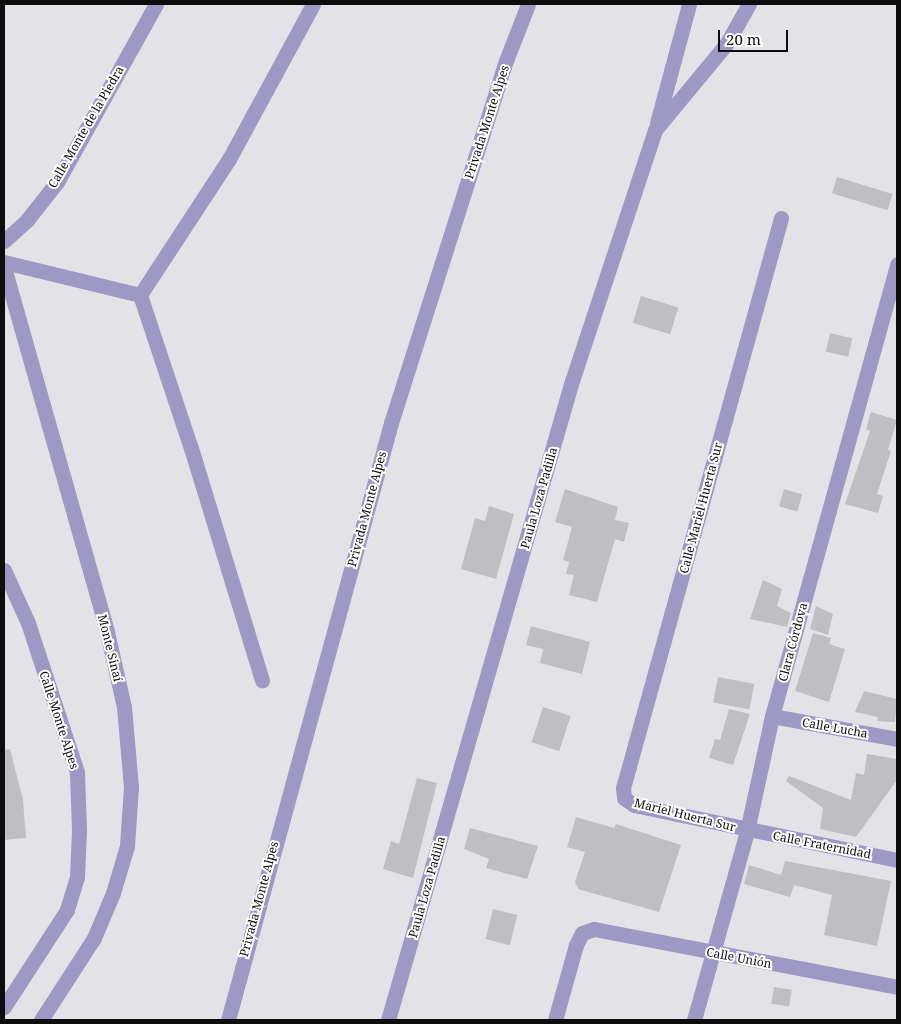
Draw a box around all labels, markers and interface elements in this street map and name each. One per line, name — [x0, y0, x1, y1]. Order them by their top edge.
scale bar — [721, 20, 791, 52]
text: 20 m — [726, 29, 761, 49]
street label: Calle Monte de la Piedra — [45, 63, 127, 191]
street label: Privada Monte Alpes — [462, 63, 512, 181]
street label: Calle Mariel Huerta Sur — [677, 441, 725, 575]
street label: Paula Loza Padilla — [518, 446, 560, 550]
street label: Privada Monte Alpes — [345, 450, 389, 568]
street label: Clara Córdova — [776, 601, 810, 683]
street label: Monte Sinaí — [95, 613, 125, 683]
street label: Calle Monte Alpes — [36, 669, 82, 771]
street label: Calle Lucha — [801, 715, 869, 741]
street label: Mariel Huerta Sur — [633, 795, 737, 835]
street label: Calle Fraternidad — [772, 828, 872, 862]
street label: Paula Loza Padilla — [406, 835, 448, 939]
street label: Privada Monte Alpes — [237, 840, 281, 958]
street label: Calle Unión — [705, 945, 773, 971]

